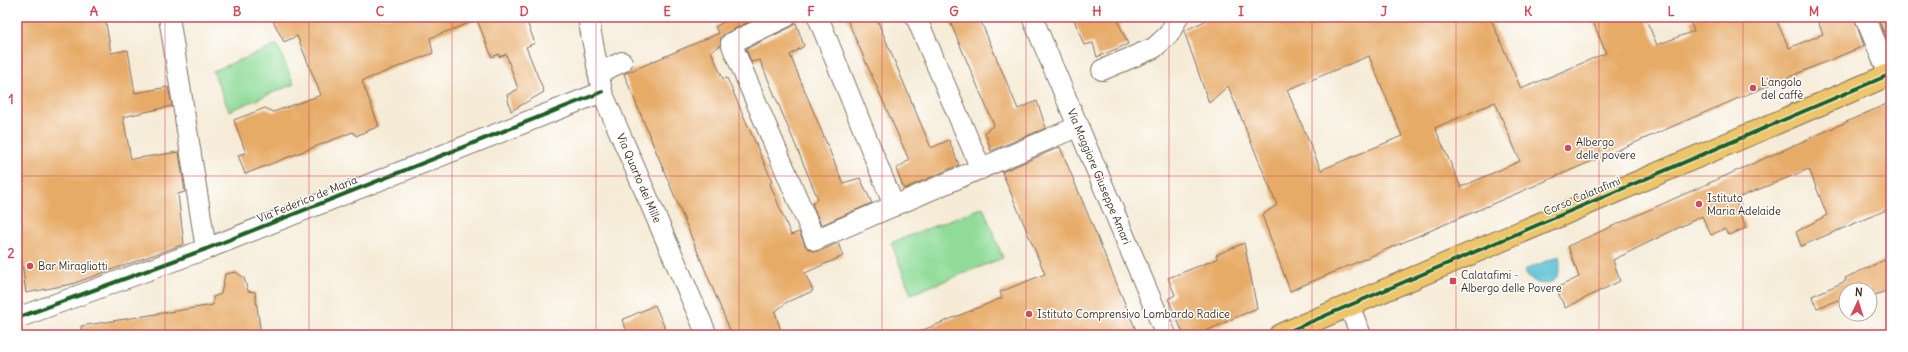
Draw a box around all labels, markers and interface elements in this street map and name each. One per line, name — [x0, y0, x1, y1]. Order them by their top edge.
text: A — [90, 3, 99, 20]
text: B — [233, 3, 242, 20]
text: C — [376, 3, 385, 20]
text: D — [519, 3, 529, 20]
text: E — [663, 3, 671, 20]
text: F — [807, 3, 815, 20]
text: G — [949, 3, 959, 20]
text: H — [1092, 3, 1102, 20]
text: I — [1238, 3, 1244, 20]
text: J — [1381, 3, 1388, 20]
text: K — [1524, 3, 1533, 20]
text: L — [1667, 3, 1675, 20]
text: M — [1809, 3, 1819, 20]
place label: L'angolo del caffè — [1761, 75, 1803, 102]
marker: L'angolo del caffè — [1748, 83, 1758, 93]
text: 1 — [8, 91, 14, 108]
street label: Via Maggiore Giuseppe Amari — [1064, 106, 1134, 246]
street label: Via Quarto dei Mille — [614, 131, 665, 225]
place label: Albergo delle povere — [1576, 135, 1636, 162]
marker: Albergo delle povere — [1563, 143, 1573, 153]
street label: Via Federico de Maria — [255, 173, 359, 225]
street label: Corso Calatafimi — [1542, 174, 1622, 218]
place label: Istituto Maria Adelaide — [1707, 191, 1781, 218]
marker: Istituto Maria Adelaide — [1694, 199, 1704, 209]
text: 2 — [7, 245, 15, 262]
place label: Bar Miragliotti — [38, 259, 108, 273]
marker: Bar Miragliotti — [25, 261, 35, 271]
place label: Calatafimi - Albergo delle Povere — [1461, 268, 1562, 295]
marker: Calatafimi - Albergo delle Povere — [1448, 276, 1458, 286]
north arrow — [1838, 282, 1878, 322]
text: N — [1854, 285, 1863, 299]
place label: Istituto Comprensivo Lombardo Radice — [1037, 307, 1230, 321]
marker: Istituto Comprensivo Lombardo Radice — [1024, 309, 1034, 319]

